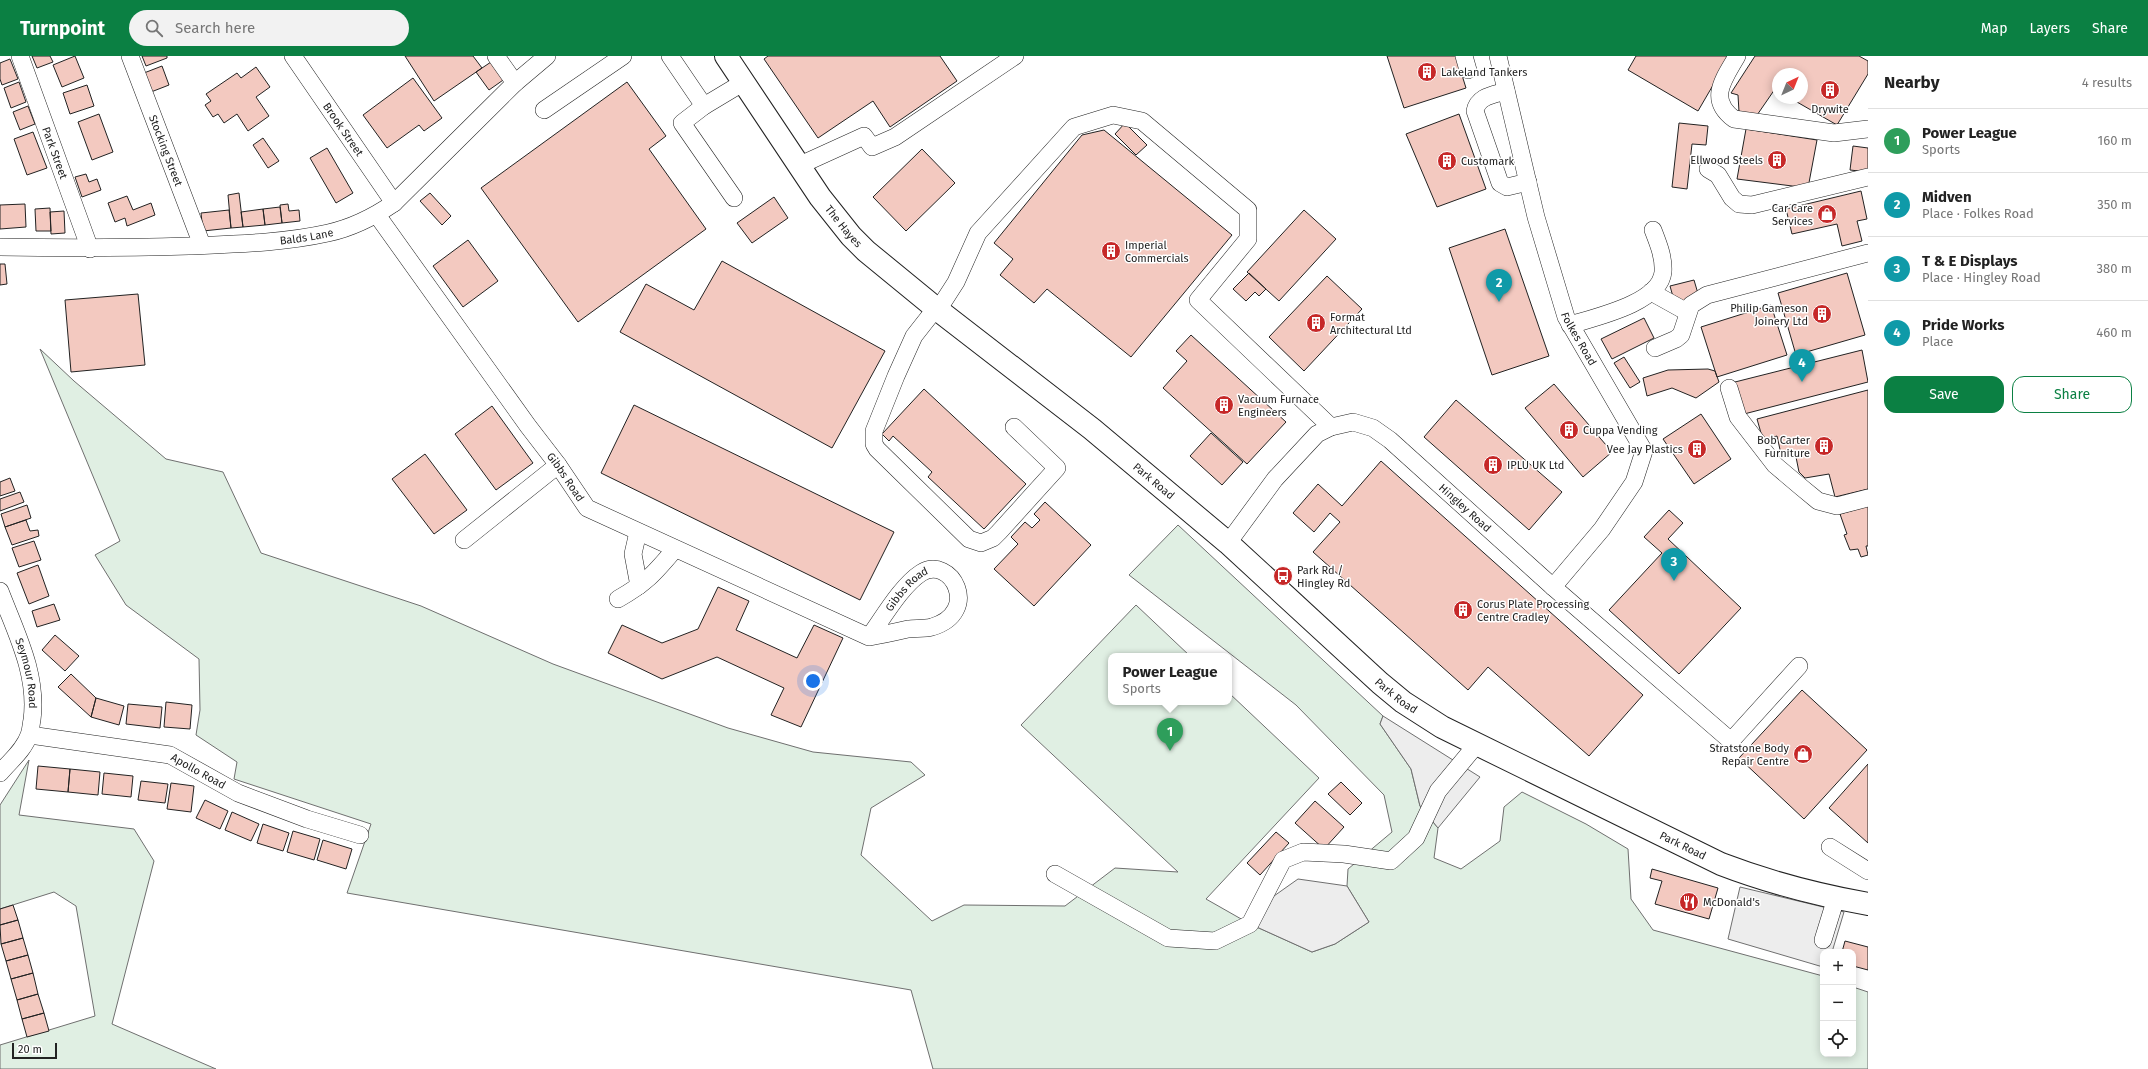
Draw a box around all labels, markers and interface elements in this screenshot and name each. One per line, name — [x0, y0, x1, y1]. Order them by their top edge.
search box — [129, 10, 409, 46]
text: Turnpoint — [20, 17, 105, 40]
icon: search — [143, 17, 165, 39]
text: Search here — [175, 19, 255, 37]
text: Map — [1981, 20, 2007, 37]
text: Layers — [2029, 20, 2070, 37]
text: Share — [2092, 20, 2128, 37]
building icon: Lakeland Tankers — [1416, 61, 1438, 83]
place label: Lakeland Tankers — [1441, 66, 1527, 79]
north arrow — [1772, 68, 1808, 104]
text: Nearby — [1884, 72, 1939, 93]
text: 4 results — [2082, 75, 2132, 90]
building icon: Drywite — [1819, 79, 1841, 101]
street label: Brook Street — [321, 100, 366, 159]
place label: Drywite — [1811, 103, 1849, 116]
street label: Stocking Street — [146, 113, 185, 188]
text: Power League — [1922, 124, 2017, 142]
street label: Park Street — [40, 125, 71, 181]
text: 1 — [1894, 133, 1900, 148]
text: 160 m — [2098, 133, 2132, 148]
text: Sports — [1922, 142, 1960, 157]
building icon: Ellwood Steels — [1766, 149, 1788, 171]
building icon: Customark — [1436, 150, 1458, 172]
place label: Ellwood Steels — [1690, 154, 1763, 167]
place label: Customark — [1461, 155, 1514, 168]
text: Midven — [1922, 188, 1972, 206]
text: 2 — [1894, 197, 1900, 212]
text: 350 m — [2097, 197, 2132, 212]
street label: The Hayes — [822, 202, 865, 250]
place label: Car Care Services — [1772, 202, 1813, 228]
shop icon: Car Care Services — [1816, 203, 1838, 225]
text: Place · Folkes Road — [1922, 206, 2034, 221]
street label: Balds Lane — [279, 225, 335, 247]
place label: Imperial Commercials — [1125, 239, 1189, 265]
building icon: Imperial Commercials — [1100, 240, 1122, 262]
text: T & E Displays — [1922, 252, 2018, 270]
text: 3 — [1894, 261, 1900, 276]
text: 380 m — [2097, 261, 2132, 276]
pin: 2 — [1486, 269, 1512, 302]
text: Place · Hingley Road — [1922, 270, 2041, 285]
place label: Philip Gameson Joinery Ltd — [1730, 302, 1808, 328]
building icon: Philip Gameson Joinery Ltd — [1811, 303, 1833, 325]
place label: Format Architectural Ltd — [1330, 311, 1412, 337]
street label: Folkes Road — [1558, 311, 1599, 368]
building icon: Format Architectural Ltd — [1305, 312, 1327, 334]
text: Pride Works — [1922, 316, 2005, 334]
text: 4 — [1893, 325, 1901, 340]
text: 460 m — [2096, 325, 2132, 340]
text: Place — [1922, 334, 1953, 349]
pin: 4 — [1789, 349, 1815, 382]
button: Save — [1884, 376, 2004, 413]
button: Share — [2012, 376, 2132, 413]
place label: Vacuum Furnace Engineers — [1238, 393, 1319, 419]
building icon: Vacuum Furnace Engineers — [1213, 394, 1235, 416]
building icon: Cuppa Vending — [1558, 419, 1580, 441]
place label: Cuppa Vending — [1583, 424, 1658, 437]
place label: Bob Carter Furniture — [1757, 434, 1811, 460]
building icon: Bob Carter Furniture — [1813, 435, 1835, 457]
building icon: Vee Jay Plastics — [1686, 438, 1708, 460]
place label: Vee Jay Plastics — [1607, 443, 1683, 456]
street label: Gibbs Road — [544, 450, 587, 504]
building icon: IPLU UK Ltd — [1482, 454, 1504, 476]
place label: IPLU UK Ltd — [1507, 459, 1564, 472]
street label: Park Road — [1131, 460, 1177, 502]
street label: Hingley Road — [1436, 481, 1494, 535]
pin: 3 — [1661, 548, 1687, 581]
street label: Gibbs Road — [882, 564, 930, 614]
place label: Park Rd / Hingley Rd — [1297, 564, 1350, 590]
bus stop icon: Park Rd / Hingley Rd — [1272, 565, 1294, 587]
place label: Corus Plate Processing Centre Cradley — [1477, 598, 1589, 624]
building icon: Corus Plate Processing Centre Cradley — [1452, 599, 1474, 621]
street label: Seymour Road — [13, 636, 40, 709]
popup — [1108, 653, 1232, 705]
text: Power League — [1123, 663, 1217, 681]
your location — [803, 671, 823, 691]
street label: Park Road — [1372, 675, 1420, 716]
text: Sports — [1123, 681, 1161, 696]
pin: 1 — [1157, 718, 1183, 751]
place label: Stratstone Body Repair Centre — [1709, 742, 1790, 768]
shop icon: Stratstone Body Repair Centre — [1792, 743, 1814, 765]
street label: Apollo Road — [169, 750, 228, 791]
street label: Park Road — [1658, 829, 1708, 862]
restaurant icon: McDonald's — [1678, 891, 1700, 913]
place label: McDonald's — [1703, 896, 1760, 909]
map controls — [1820, 949, 1856, 1057]
button: + — [1820, 949, 1856, 985]
button: − — [1820, 985, 1856, 1021]
button: locate — [1820, 1021, 1856, 1057]
scale bar — [12, 1041, 57, 1060]
text: 20 m — [18, 1043, 42, 1056]

